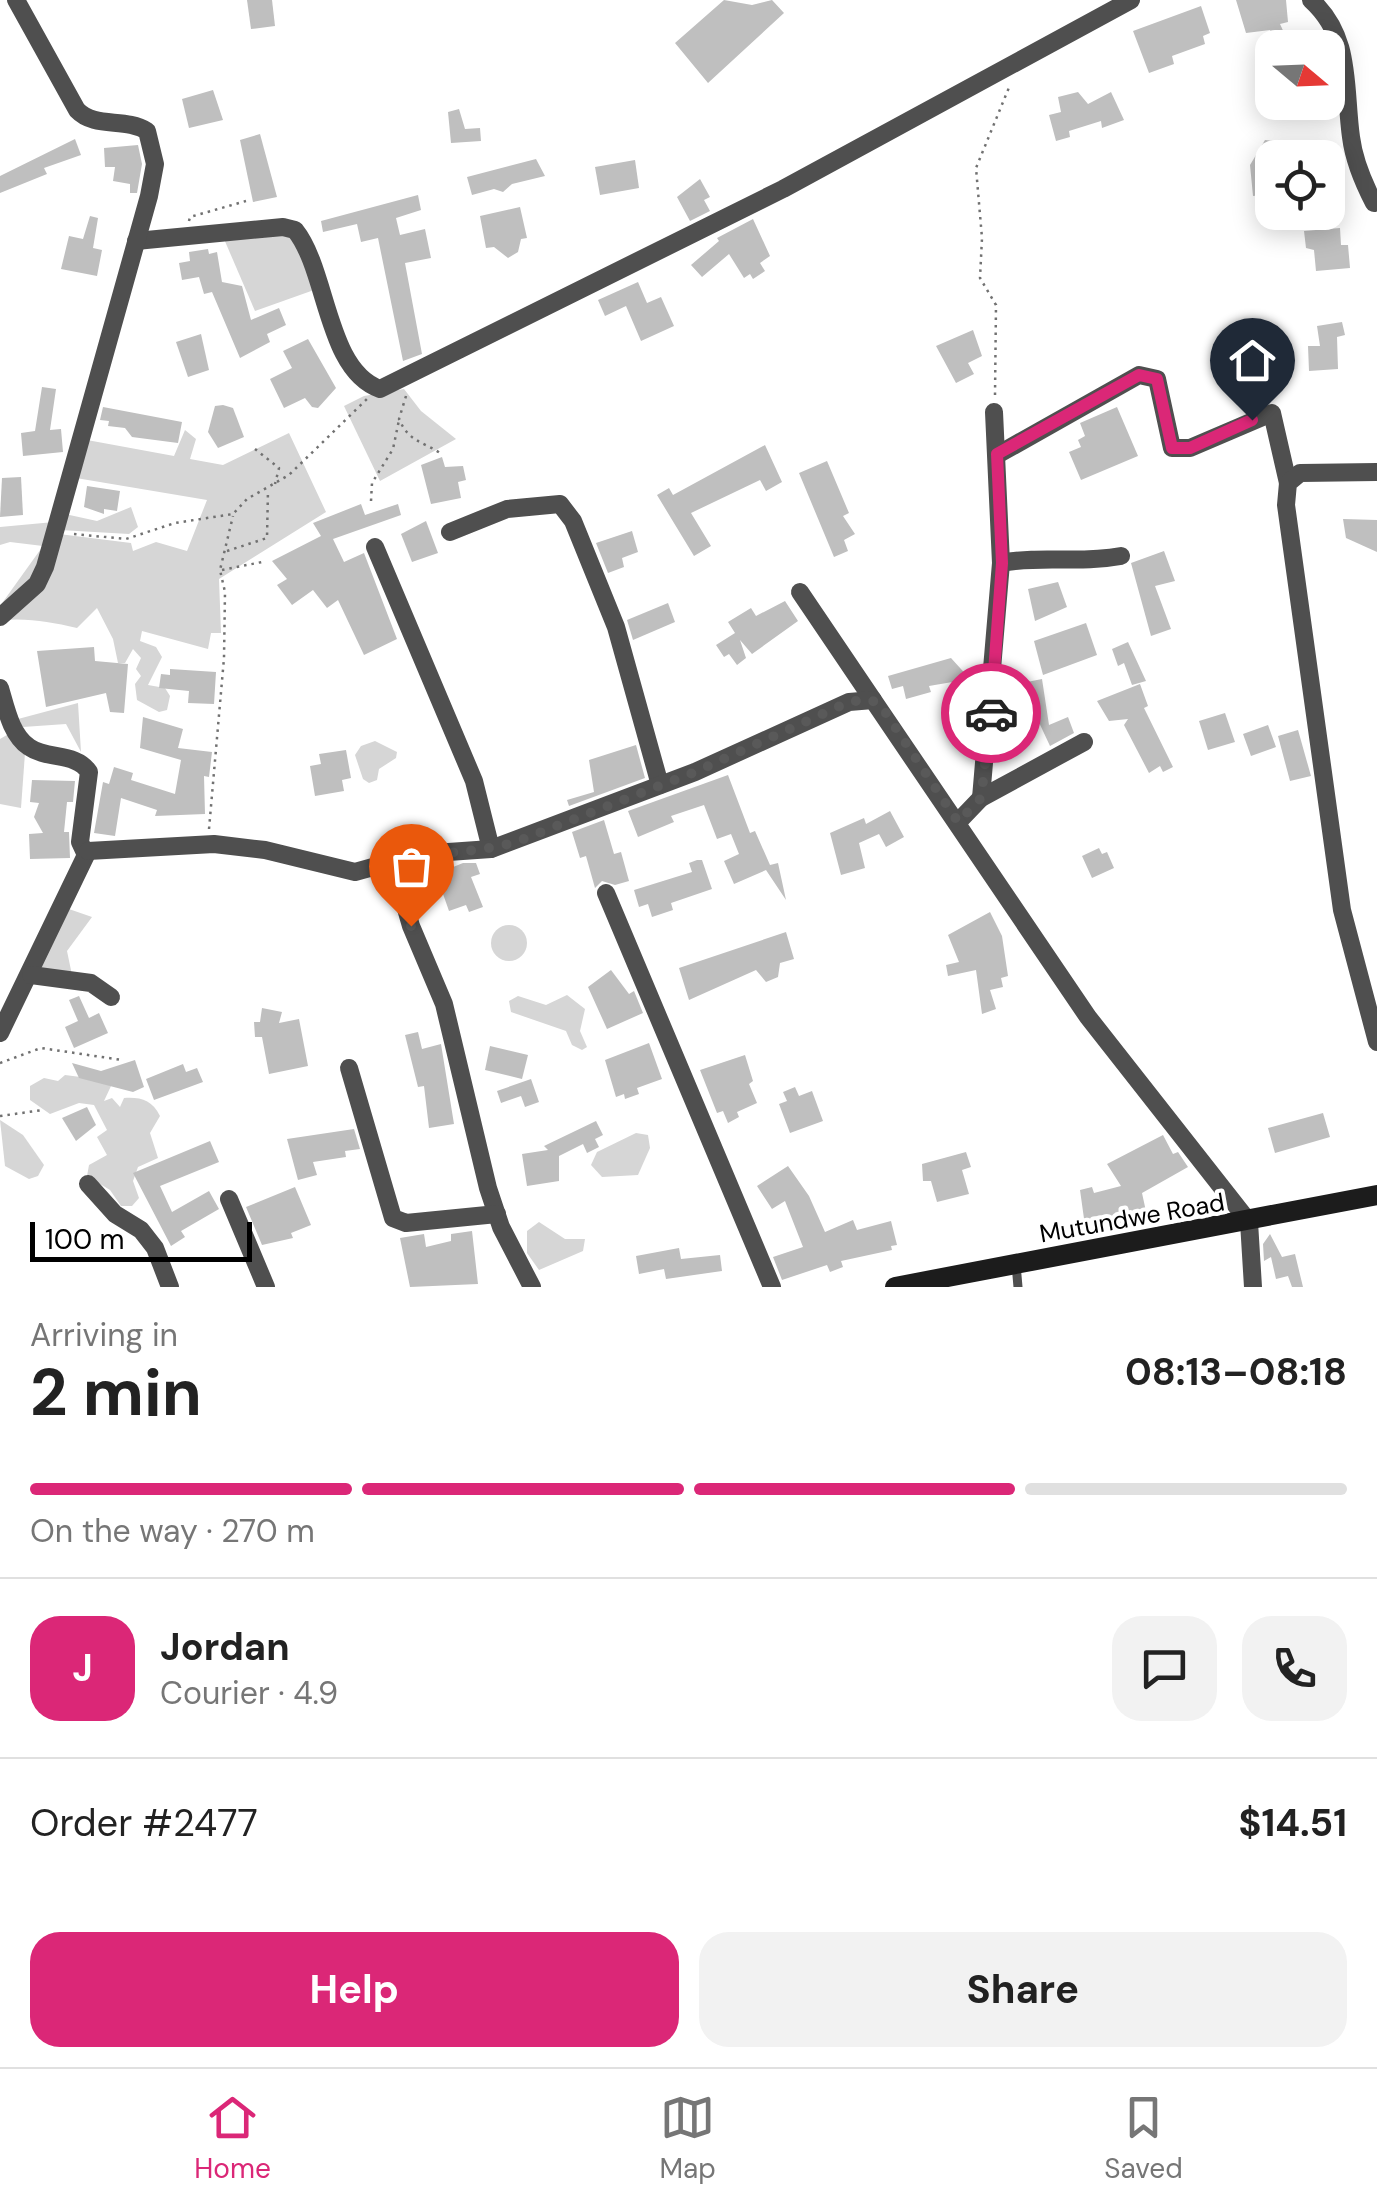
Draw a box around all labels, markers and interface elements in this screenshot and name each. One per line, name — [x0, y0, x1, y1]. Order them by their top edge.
north arrow — [1255, 30, 1345, 120]
map controls — [1255, 30, 1345, 230]
button: locate — [1255, 140, 1345, 230]
pin — [1210, 318, 1295, 421]
icon: home — [1225, 333, 1280, 388]
courier — [941, 663, 1041, 763]
icon: car — [964, 686, 1019, 741]
pin — [369, 824, 454, 927]
icon: bag — [384, 839, 439, 894]
street label: Mutundwe Road — [1037, 1186, 1227, 1250]
scale bar — [30, 1217, 252, 1262]
text: 100 m — [45, 1221, 124, 1258]
text: Arriving in — [30, 1314, 178, 1356]
text: 08:13–08:18 — [1125, 1347, 1347, 1397]
text: 2 min — [30, 1351, 202, 1435]
text: On the way · 270 m — [30, 1510, 315, 1552]
button: chat — [1112, 1616, 1217, 1721]
button: phone — [1242, 1616, 1347, 1721]
text: Jordan — [160, 1622, 290, 1672]
text: J — [72, 1643, 93, 1693]
text: Courier · 4.9 — [160, 1672, 338, 1714]
text: Order #2477 — [30, 1798, 258, 1848]
text: $14.51 — [1238, 1798, 1347, 1848]
button: Help — [30, 1932, 679, 2047]
button: Share — [699, 1932, 1347, 2047]
tab: Home — [194, 2090, 271, 2187]
tab: Map — [659, 2090, 716, 2187]
tab: Saved — [1104, 2090, 1183, 2187]

